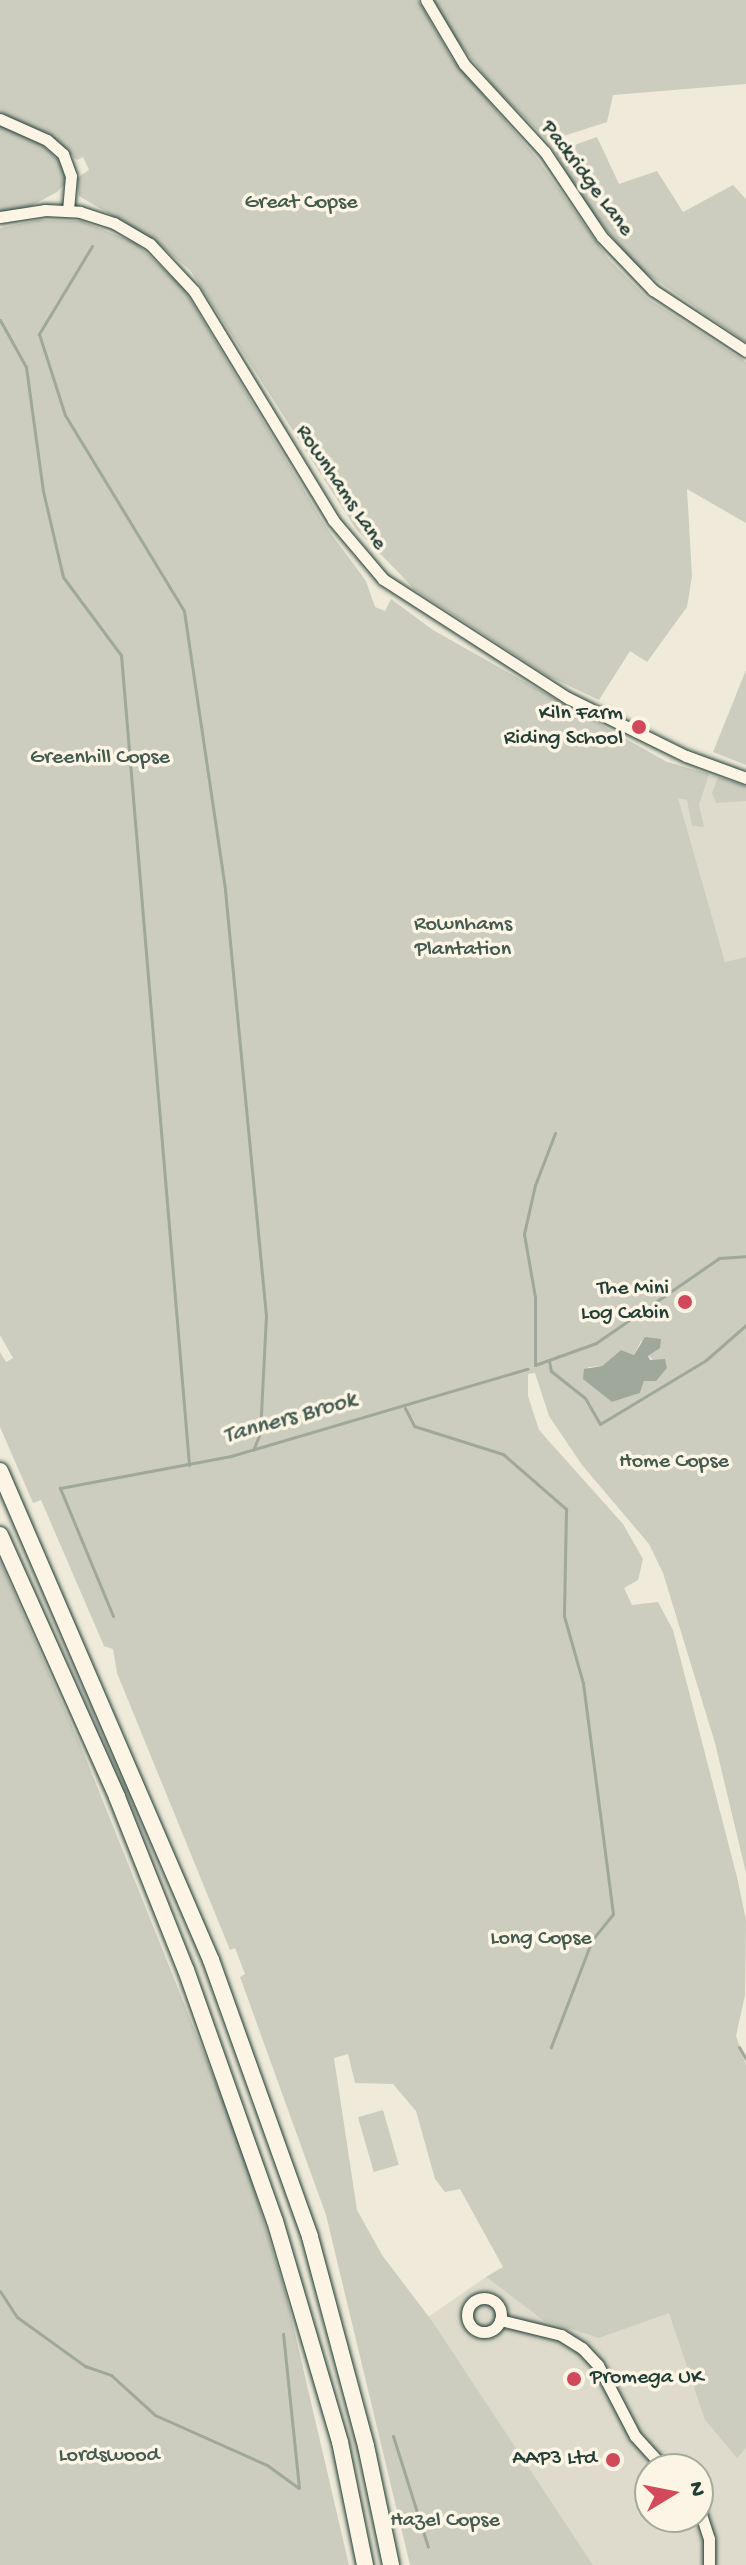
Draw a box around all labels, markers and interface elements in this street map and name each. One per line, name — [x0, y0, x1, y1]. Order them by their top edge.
street label: Packridge Lane — [534, 116, 638, 242]
park label: Great Copse — [244, 191, 358, 217]
street label: Rownhams Lane — [288, 420, 392, 556]
place label: Kiln Farm Riding School — [504, 701, 623, 752]
marker: Kiln Farm Riding School — [630, 718, 648, 736]
park label: Greenhill Copse — [30, 746, 170, 772]
park label: Rownhams Plantation — [414, 912, 512, 964]
place label: The Mini Log Cabin — [581, 1276, 669, 1328]
marker: The Mini Log Cabin — [676, 1293, 694, 1311]
water label: Tanners Brook — [220, 1386, 360, 1452]
park label: Home Copse — [619, 1450, 729, 1476]
park label: Long Copse — [490, 1927, 592, 1953]
place label: Promega UK — [590, 2366, 703, 2392]
marker: Promega UK — [565, 2370, 583, 2388]
park label: Lordswood — [58, 2444, 160, 2470]
place label: AAP3 Ltd — [512, 2447, 597, 2473]
marker: AAP3 Ltd — [604, 2451, 622, 2469]
north arrow — [634, 2453, 714, 2533]
text: N — [682, 2480, 710, 2499]
park label: Hazel Copse — [390, 2509, 500, 2535]

